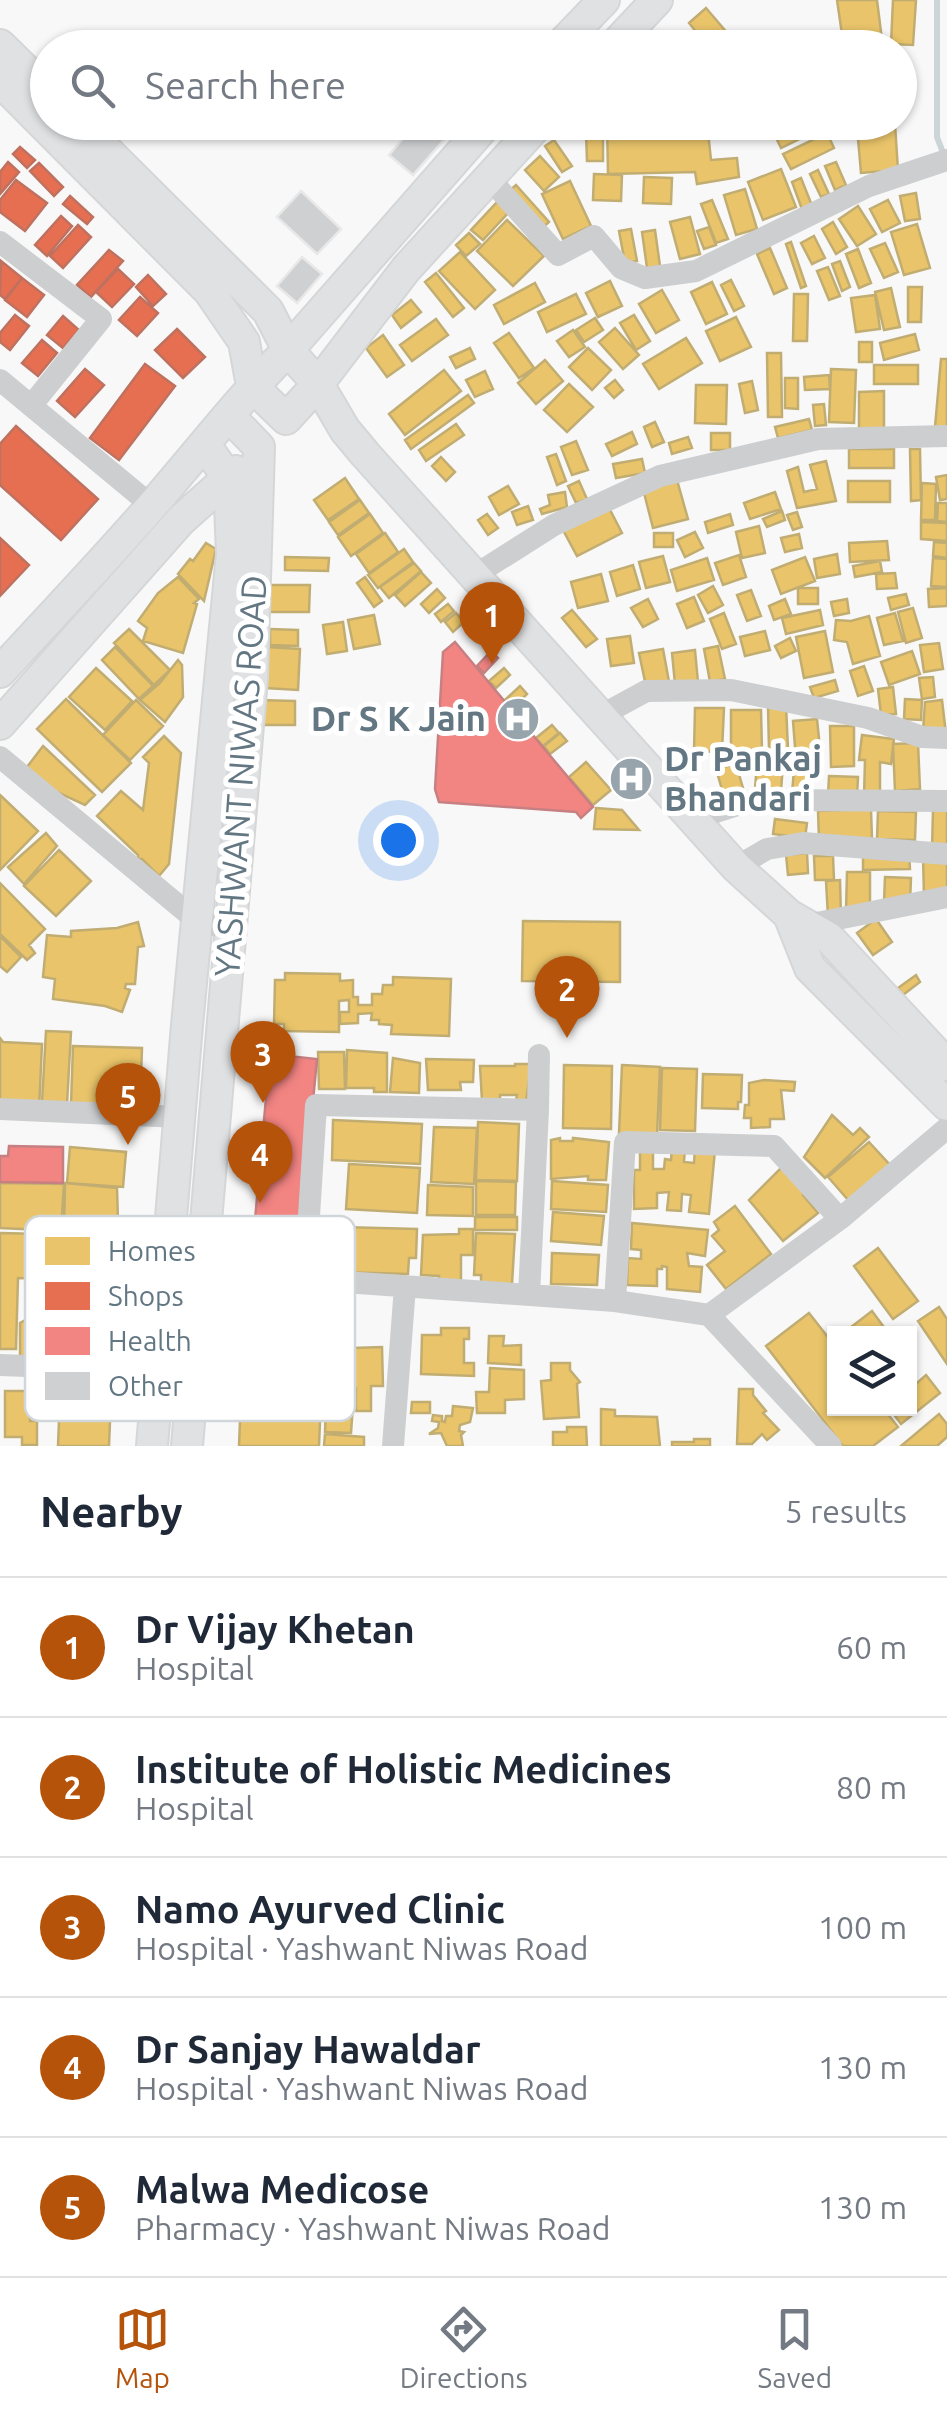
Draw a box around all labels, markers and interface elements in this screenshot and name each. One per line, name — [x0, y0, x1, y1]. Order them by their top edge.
search box — [30, 30, 917, 140]
icon: search — [65, 58, 120, 113]
text: Search here — [145, 64, 346, 106]
street label: YASHWANT NIWAS ROAD — [206, 574, 274, 978]
pin: 1 — [460, 582, 524, 664]
hospital icon: Dr S K Jain — [495, 696, 541, 742]
place label: Dr S K Jain — [311, 698, 486, 738]
place label: Dr Pankaj Bhandari — [664, 738, 822, 818]
hospital icon: Dr Pankaj Bhandari — [608, 756, 654, 802]
your location — [373, 815, 424, 866]
pin: 2 — [534, 956, 600, 1038]
pin: 3 — [230, 1020, 296, 1103]
pin: 5 — [96, 1062, 160, 1145]
pin: 4 — [228, 1120, 292, 1203]
legend — [25, 1216, 355, 1421]
text: Homes — [108, 1235, 196, 1266]
text: Shops — [108, 1280, 184, 1311]
text: Health — [108, 1325, 192, 1356]
map controls — [827, 1326, 917, 1416]
button: layers — [827, 1326, 917, 1416]
text: Other — [108, 1370, 183, 1401]
text: Nearby — [40, 1488, 183, 1535]
text: 5 results — [785, 1493, 907, 1529]
text: Dr Vijay Khetan — [135, 1608, 415, 1650]
text: 1 — [63, 1629, 82, 1665]
text: 60 m — [836, 1629, 907, 1665]
text: Hospital — [135, 1650, 254, 1686]
text: Institute of Holistic Medicines — [135, 1748, 672, 1790]
text: 2 — [63, 1769, 82, 1805]
text: 80 m — [836, 1769, 907, 1805]
text: Hospital — [135, 1790, 254, 1826]
text: Namo Ayurved Clinic — [135, 1888, 505, 1930]
text: 3 — [63, 1909, 82, 1945]
text: 100 m — [818, 1909, 907, 1945]
text: Hospital · Yashwant Niwas Road — [135, 1930, 589, 1966]
text: Dr Sanjay Hawaldar — [135, 2028, 481, 2070]
text: 4 — [63, 2049, 82, 2085]
text: 130 m — [818, 2049, 907, 2085]
text: Hospital · Yashwant Niwas Road — [135, 2070, 589, 2106]
text: Malwa Medicose — [135, 2168, 429, 2210]
text: 5 — [63, 2189, 82, 2225]
text: 130 m — [818, 2189, 907, 2225]
text: Pharmacy · Yashwant Niwas Road — [135, 2210, 610, 2246]
tab: Map — [115, 2302, 170, 2393]
tab: Directions — [400, 2302, 528, 2393]
tab: Saved — [758, 2302, 832, 2393]

